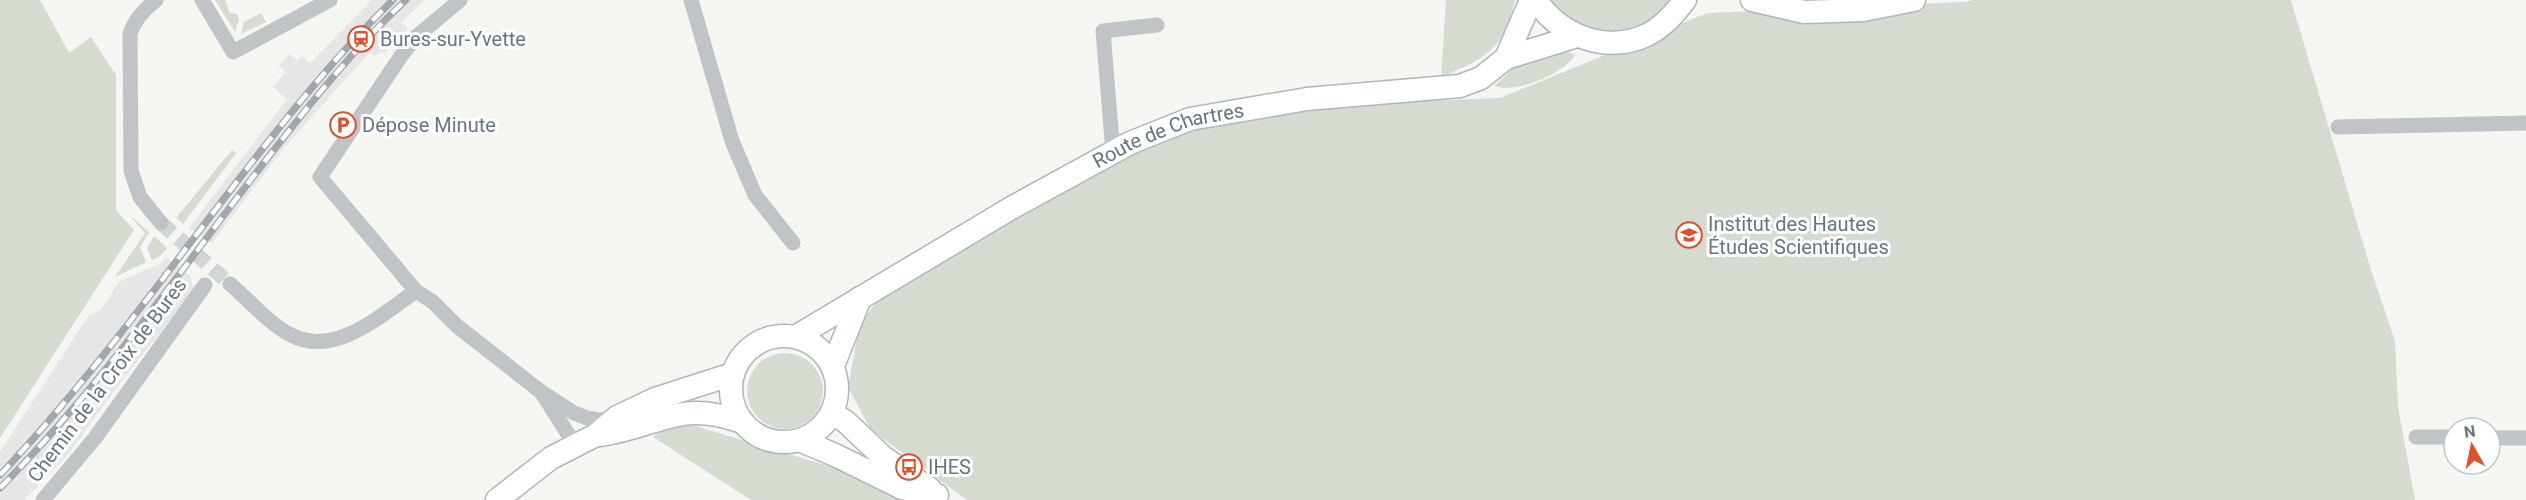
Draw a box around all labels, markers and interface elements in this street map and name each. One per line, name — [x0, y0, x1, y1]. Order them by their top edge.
station icon: Bures-sur-Yvette — [346, 24, 376, 54]
place label: Bures-sur-Yvette — [380, 27, 526, 51]
street label: Route de Chartres — [1088, 98, 1246, 173]
parking icon: Dépose Minute — [328, 110, 358, 140]
place label: Dépose Minute — [362, 113, 496, 137]
place label: Institut des Hautes Études Scientifiques — [1708, 212, 1889, 259]
school or university icon: Institut des Hautes Études Scientifiques — [1674, 220, 1704, 250]
street label: Chemin de la Croix de Bures — [22, 273, 192, 487]
north arrow — [2442, 416, 2502, 476]
text: N — [2463, 421, 2477, 442]
bus stop icon: IHES — [894, 452, 924, 482]
place label: IHES — [928, 455, 971, 479]

